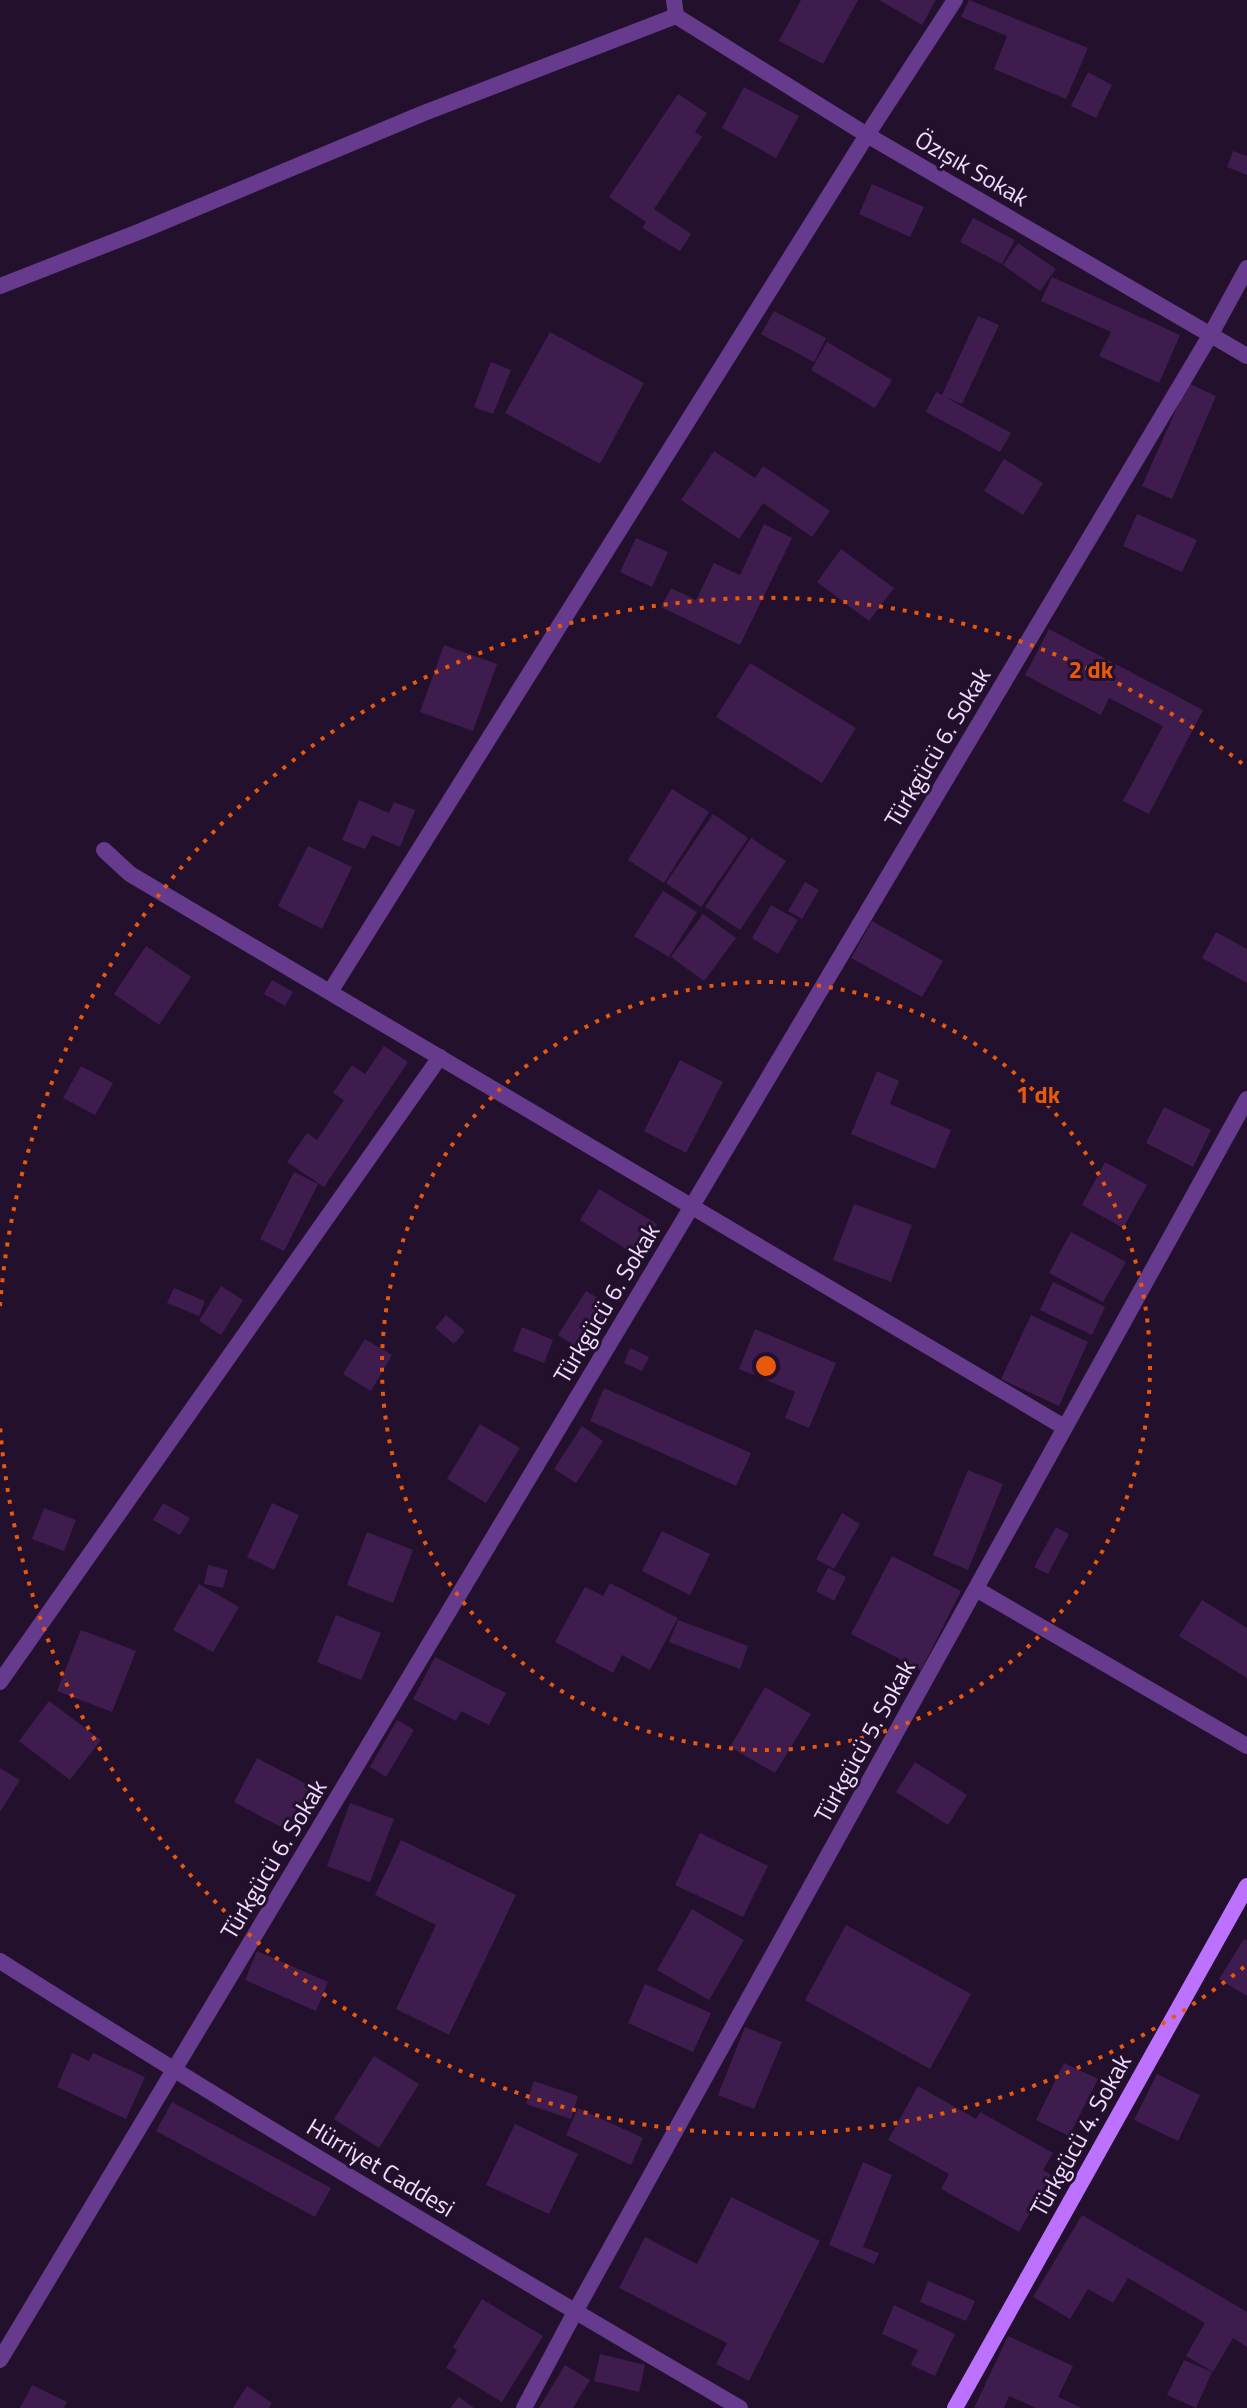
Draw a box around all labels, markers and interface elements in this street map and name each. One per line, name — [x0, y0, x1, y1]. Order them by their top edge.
street label: Özışık Sokak — [909, 121, 1036, 215]
text: 2 dk — [1069, 651, 1114, 687]
street label: Türkgücü 6. Sokak — [875, 660, 999, 834]
text: 1 dk — [1016, 1076, 1061, 1112]
street label: Türkgücü 6. Sokak — [544, 1216, 668, 1390]
centre of rings — [752, 1352, 780, 1380]
street label: Türkgücü 5. Sokak — [804, 1653, 924, 1829]
street label: Türkgücü 6. Sokak — [211, 1772, 335, 1946]
street label: Türkgücü 4. Sokak — [1020, 2047, 1140, 2223]
street label: Hürriyet Caddesi — [300, 2109, 462, 2225]

